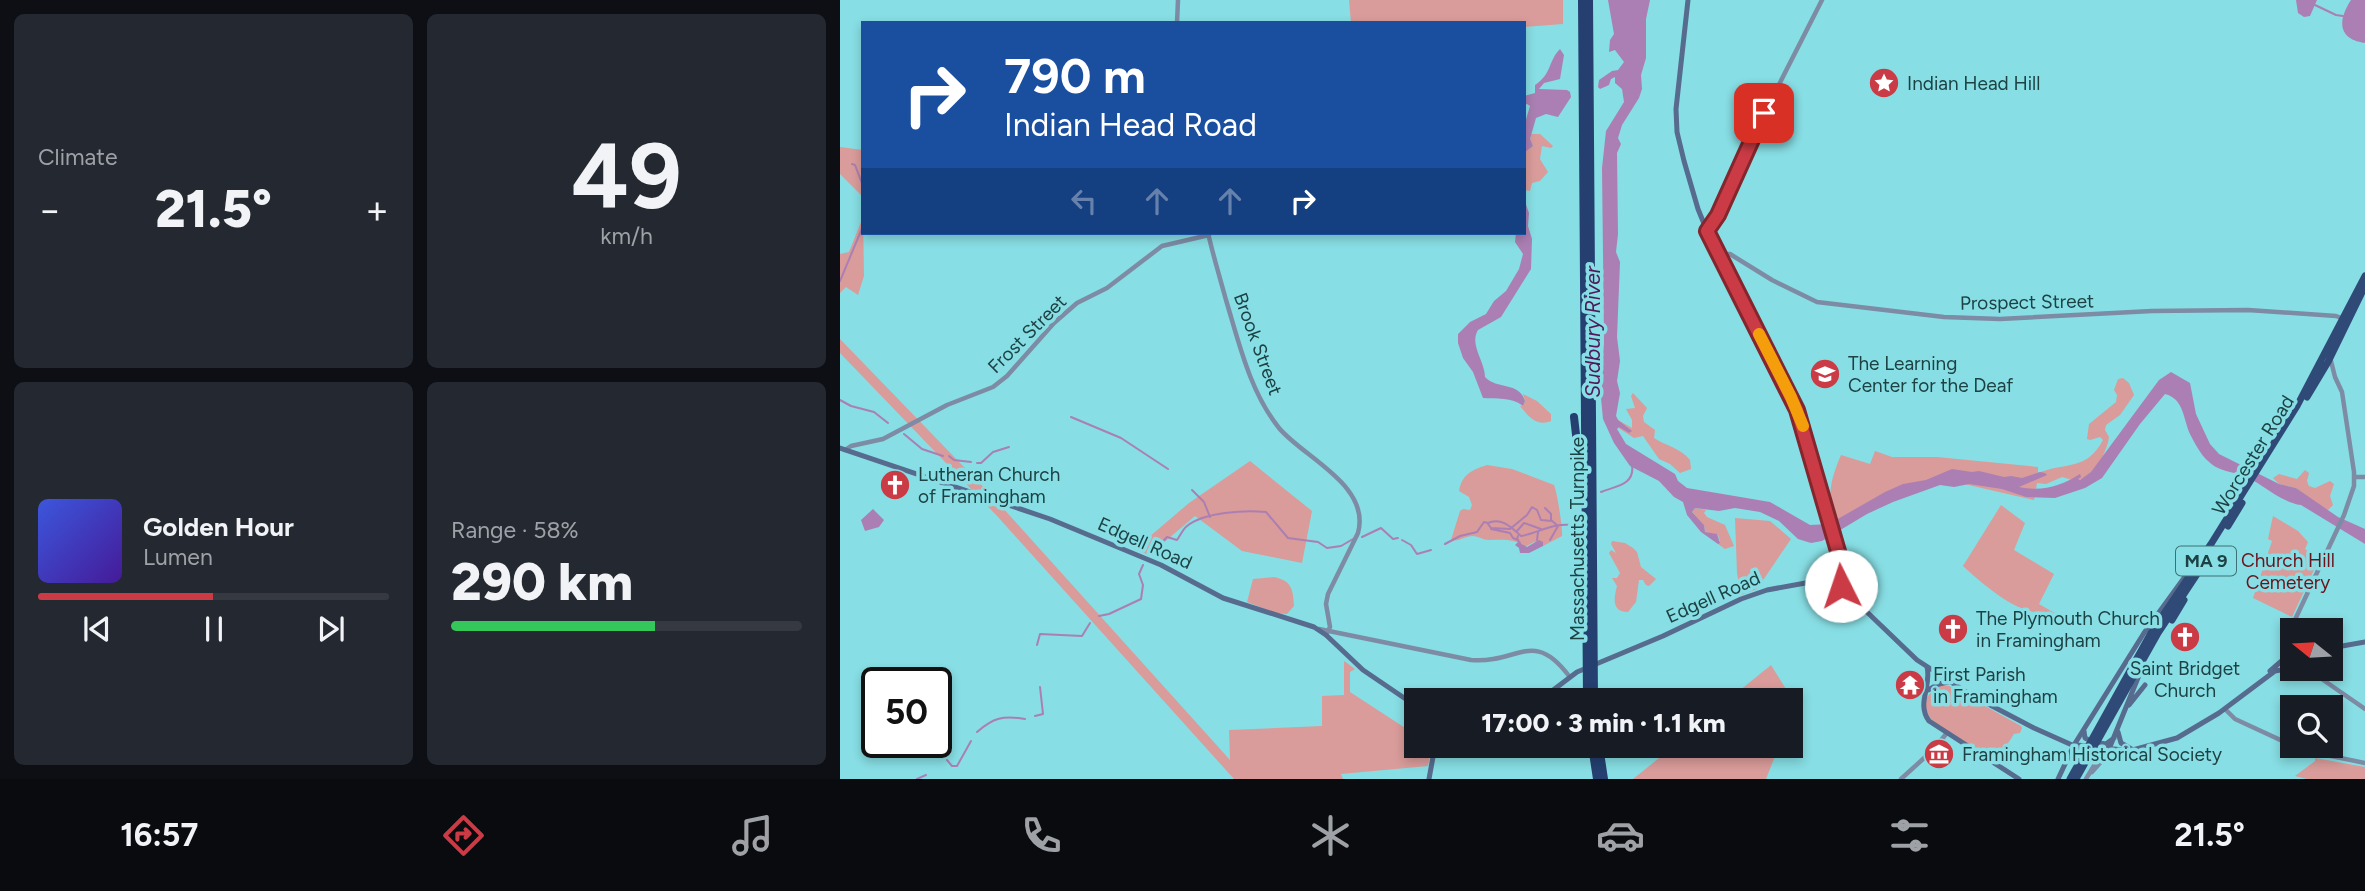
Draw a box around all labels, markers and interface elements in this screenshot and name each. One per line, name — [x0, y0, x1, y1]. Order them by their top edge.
text: 790 m — [1004, 46, 1146, 105]
icon: right — [889, 49, 980, 140]
place icon: Indian Head Hill — [1867, 66, 1901, 100]
place label: Indian Head Hill — [1907, 72, 2040, 95]
pin — [1734, 83, 1794, 143]
icon: arrive — [1745, 94, 1783, 132]
text: Indian Head Road — [1004, 106, 1257, 144]
text: 49 — [571, 122, 682, 231]
text: Climate — [38, 143, 117, 171]
text: 21.5° — [155, 178, 272, 240]
icon: left — [1065, 182, 1103, 220]
icon: ahead — [1138, 182, 1176, 220]
icon: ahead — [1211, 182, 1249, 220]
icon: right — [1284, 182, 1322, 220]
text: − — [38, 187, 62, 233]
text: + — [365, 187, 389, 233]
text: km/h — [600, 222, 653, 250]
water label: Sudbury River — [1580, 265, 1605, 398]
street label: Prospect Street — [1960, 289, 2094, 315]
street label: Frost Street — [983, 290, 1071, 378]
street label: Brook Street — [1229, 290, 1287, 398]
place label: The Learning Center for the Deaf — [1848, 352, 2013, 397]
school or university icon: The Learning Center for the Deaf — [1808, 357, 1842, 391]
street label: Worcester Road — [2207, 391, 2299, 519]
street label: Massachusetts Turnpike — [1566, 437, 1589, 641]
place label: Lutheran Church of Framingham — [918, 463, 1060, 508]
church icon: Lutheran Church of Framingham — [878, 468, 912, 502]
text: Golden Hour — [143, 511, 294, 543]
street label: Edgell Road — [1094, 512, 1196, 574]
text: Range · 58% — [451, 516, 579, 544]
text: Lumen — [143, 543, 213, 571]
road number: MA 9 — [2176, 546, 2236, 576]
position arrow — [1804, 549, 1878, 623]
park label: Church Hill Cemetery — [2241, 549, 2335, 594]
text: 290 km — [451, 551, 633, 613]
street label: Edgell Road — [1662, 566, 1764, 628]
place label: The Plymouth Church in Framingham — [1976, 607, 2160, 652]
icon: previous — [78, 610, 116, 648]
icon: pause — [195, 610, 233, 648]
icon: next — [312, 610, 350, 648]
church icon: The Plymouth Church in Framingham — [1936, 612, 1970, 646]
north arrow — [2280, 618, 2343, 681]
map controls — [2280, 618, 2343, 758]
church icon: Saint Bridget Church — [2168, 620, 2202, 654]
place label: Saint Bridget Church — [2130, 657, 2240, 702]
place label: First Parish in Framingham — [1933, 663, 2058, 708]
speed limit sign: 50 — [861, 667, 952, 758]
temple icon: First Parish in Framingham — [1893, 668, 1927, 702]
button: search — [2280, 695, 2343, 758]
text: 17:00 · 3 min · 1.1 km — [1481, 707, 1726, 739]
museum icon: Framingham Historical Society — [1922, 737, 1956, 771]
place label: Framingham Historical Society — [1962, 743, 2222, 766]
icon: directions — [439, 811, 488, 860]
icon: music — [728, 811, 777, 860]
icon: phone — [1017, 811, 1066, 860]
icon: climate — [1306, 811, 1355, 860]
icon: car — [1596, 811, 1645, 860]
icon: filters — [1885, 811, 1934, 860]
text: 16:57 — [120, 816, 198, 854]
text: 21.5° — [2174, 816, 2245, 854]

